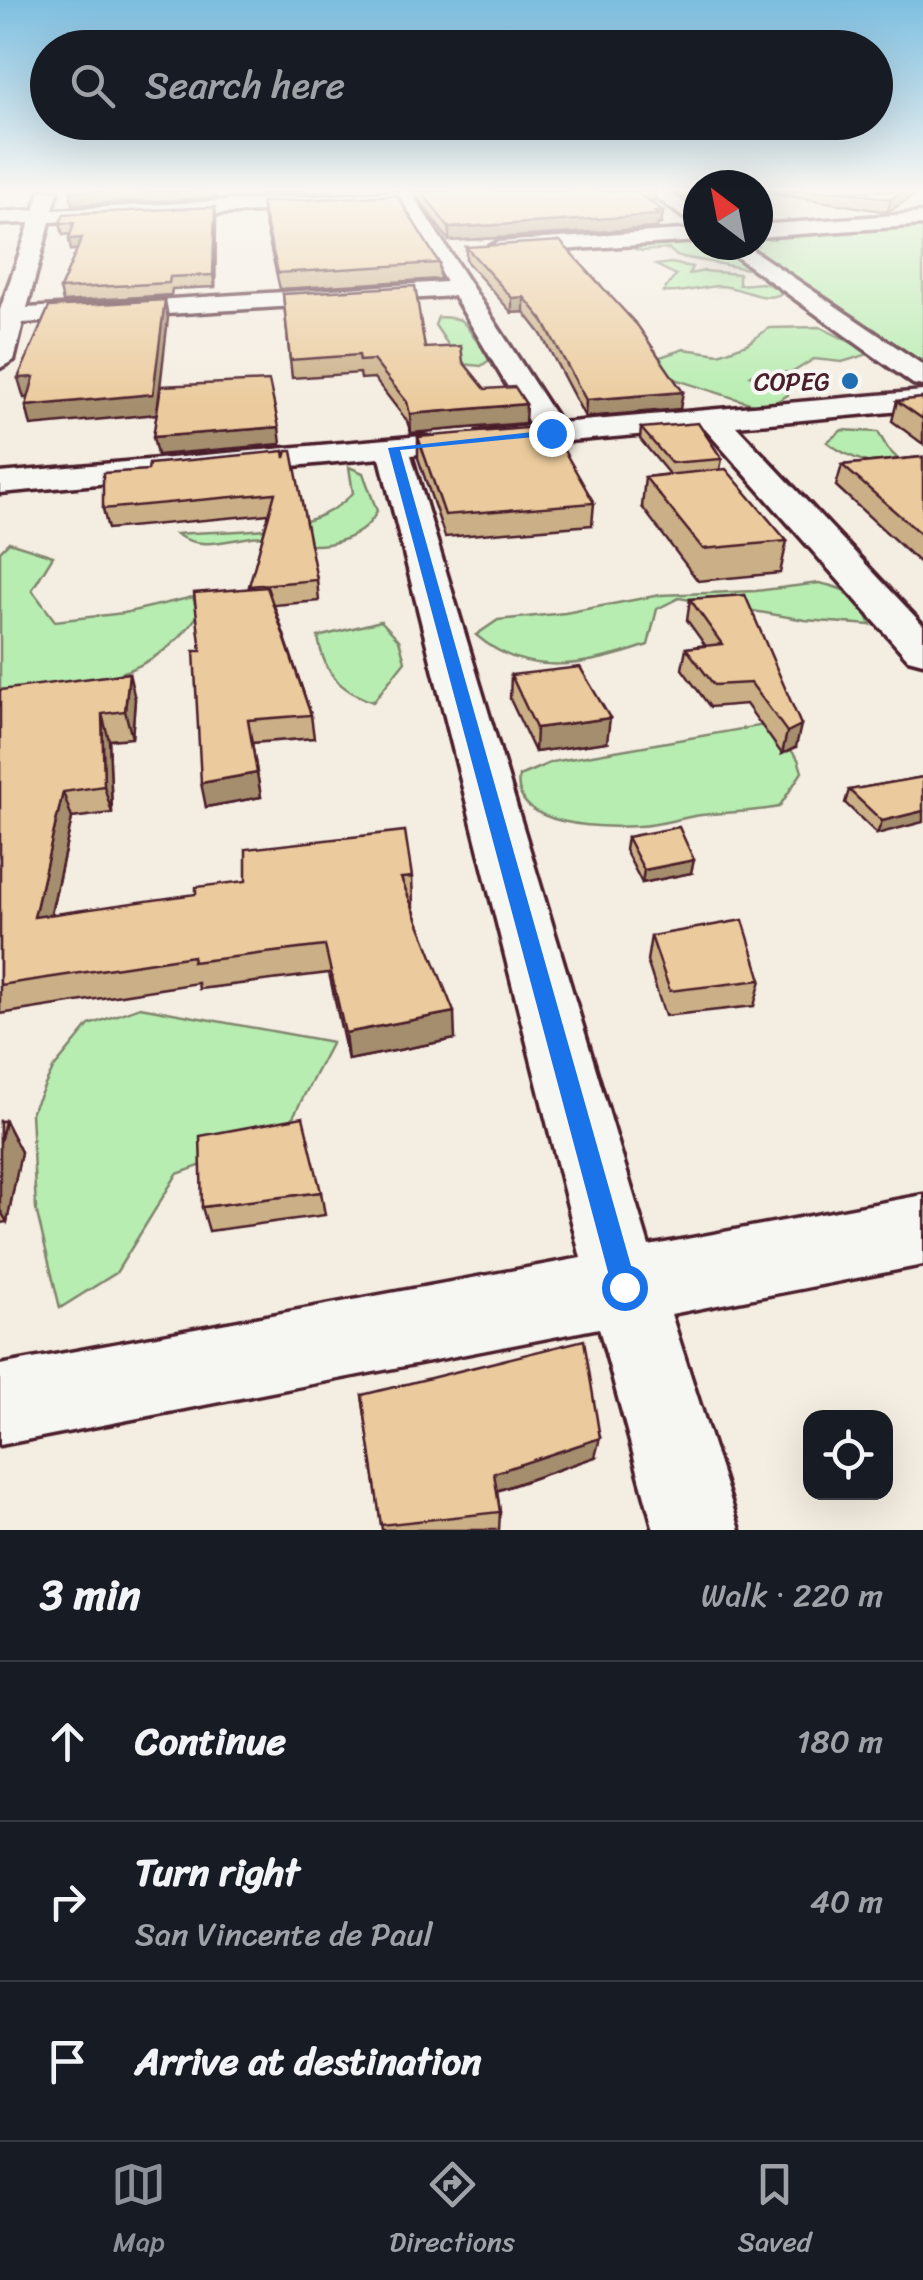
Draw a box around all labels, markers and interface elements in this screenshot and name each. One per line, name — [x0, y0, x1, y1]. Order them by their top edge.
search box — [30, 30, 893, 140]
text: Search here — [145, 52, 345, 119]
icon: search — [65, 58, 120, 113]
north arrow — [683, 170, 773, 260]
place label: COPEG — [754, 359, 830, 404]
marker: COPEG — [839, 370, 861, 392]
route end — [529, 411, 575, 457]
route start — [602, 1265, 648, 1311]
map controls — [803, 1410, 893, 1500]
button: locate — [803, 1410, 893, 1500]
text: 3 min — [40, 1558, 140, 1632]
text: Walk · 220 m — [701, 1567, 883, 1624]
text: Continue — [135, 1708, 286, 1775]
text: 180 m — [797, 1713, 883, 1770]
icon: ahead — [40, 1714, 95, 1769]
text: Turn right — [135, 1839, 300, 1906]
text: 40 m — [810, 1873, 883, 1930]
icon: right — [40, 1874, 95, 1929]
text: San Vincente de Paul — [135, 1906, 433, 1963]
text: Arrive at destination — [135, 2028, 482, 2095]
icon: arrive — [40, 2034, 95, 2089]
tab: Map — [111, 2157, 166, 2266]
tab: Directions — [389, 2157, 515, 2266]
tab: Saved — [738, 2157, 812, 2266]

